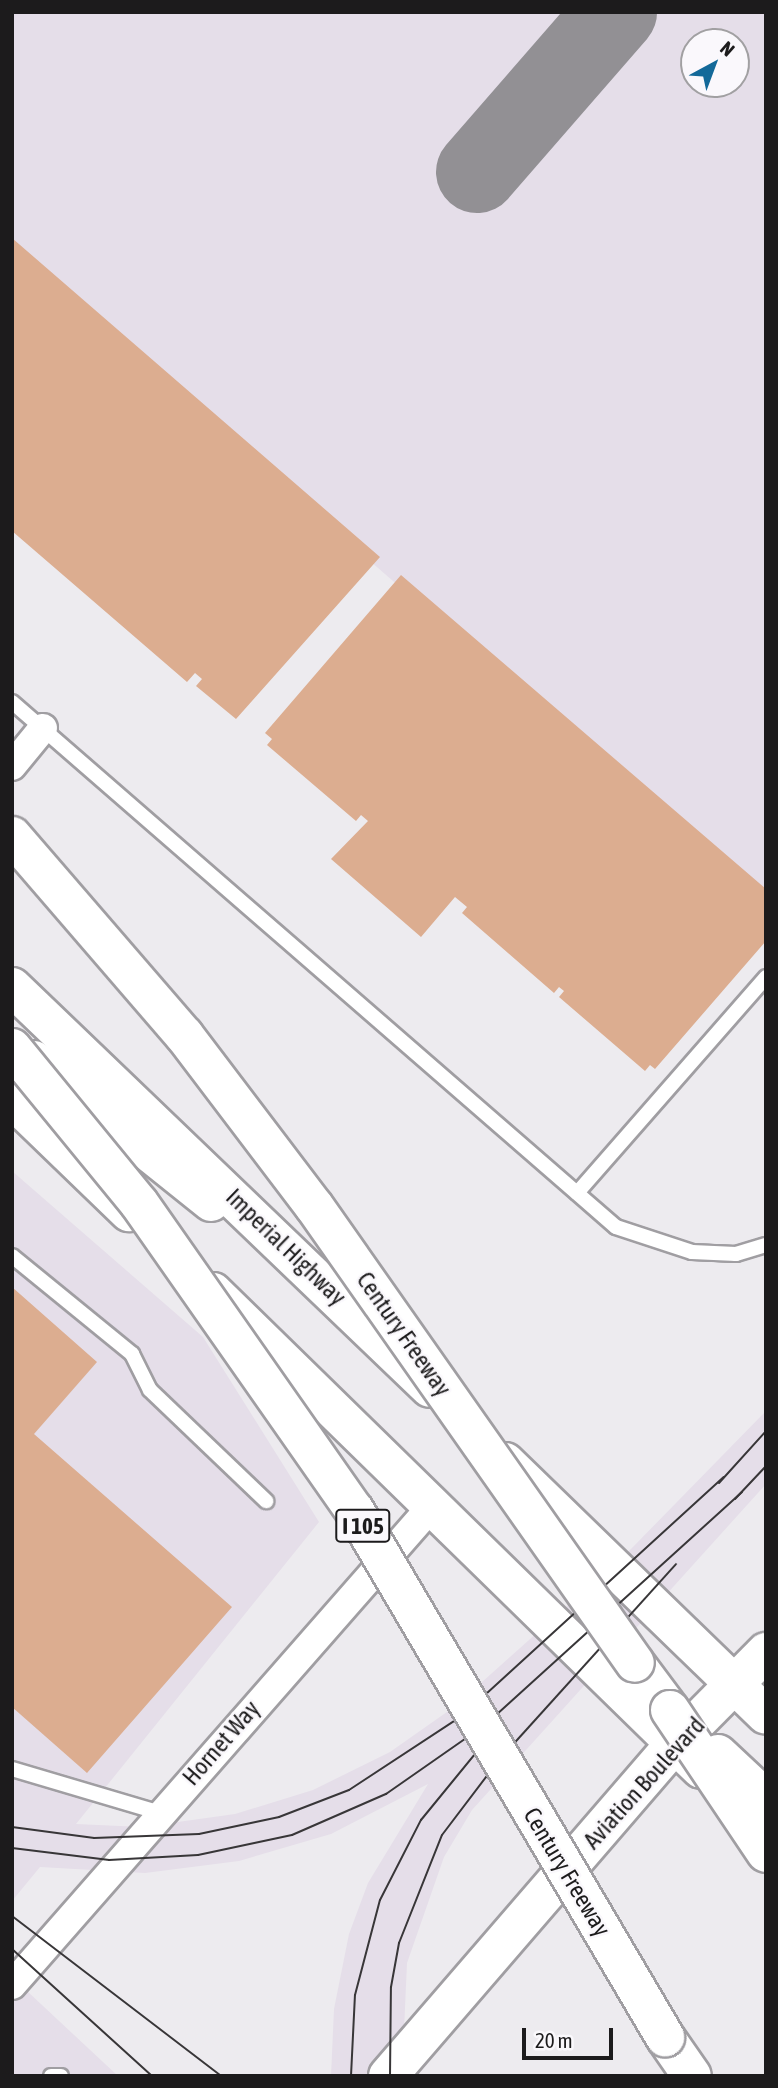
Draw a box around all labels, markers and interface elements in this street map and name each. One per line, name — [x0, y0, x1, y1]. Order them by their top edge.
north arrow — [680, 28, 750, 98]
text: N — [716, 37, 739, 61]
street label: Imperial Highway — [220, 1183, 352, 1311]
street label: Century Freeway — [351, 1266, 457, 1402]
road number: I 105 — [335, 1506, 391, 1546]
street label: Hornet Way — [176, 1695, 266, 1791]
street label: Aviation Boulevard — [577, 1711, 711, 1855]
street label: Century Freeway — [517, 1802, 617, 1942]
scale bar — [526, 2014, 617, 2058]
text: 20 m — [535, 2028, 573, 2052]

